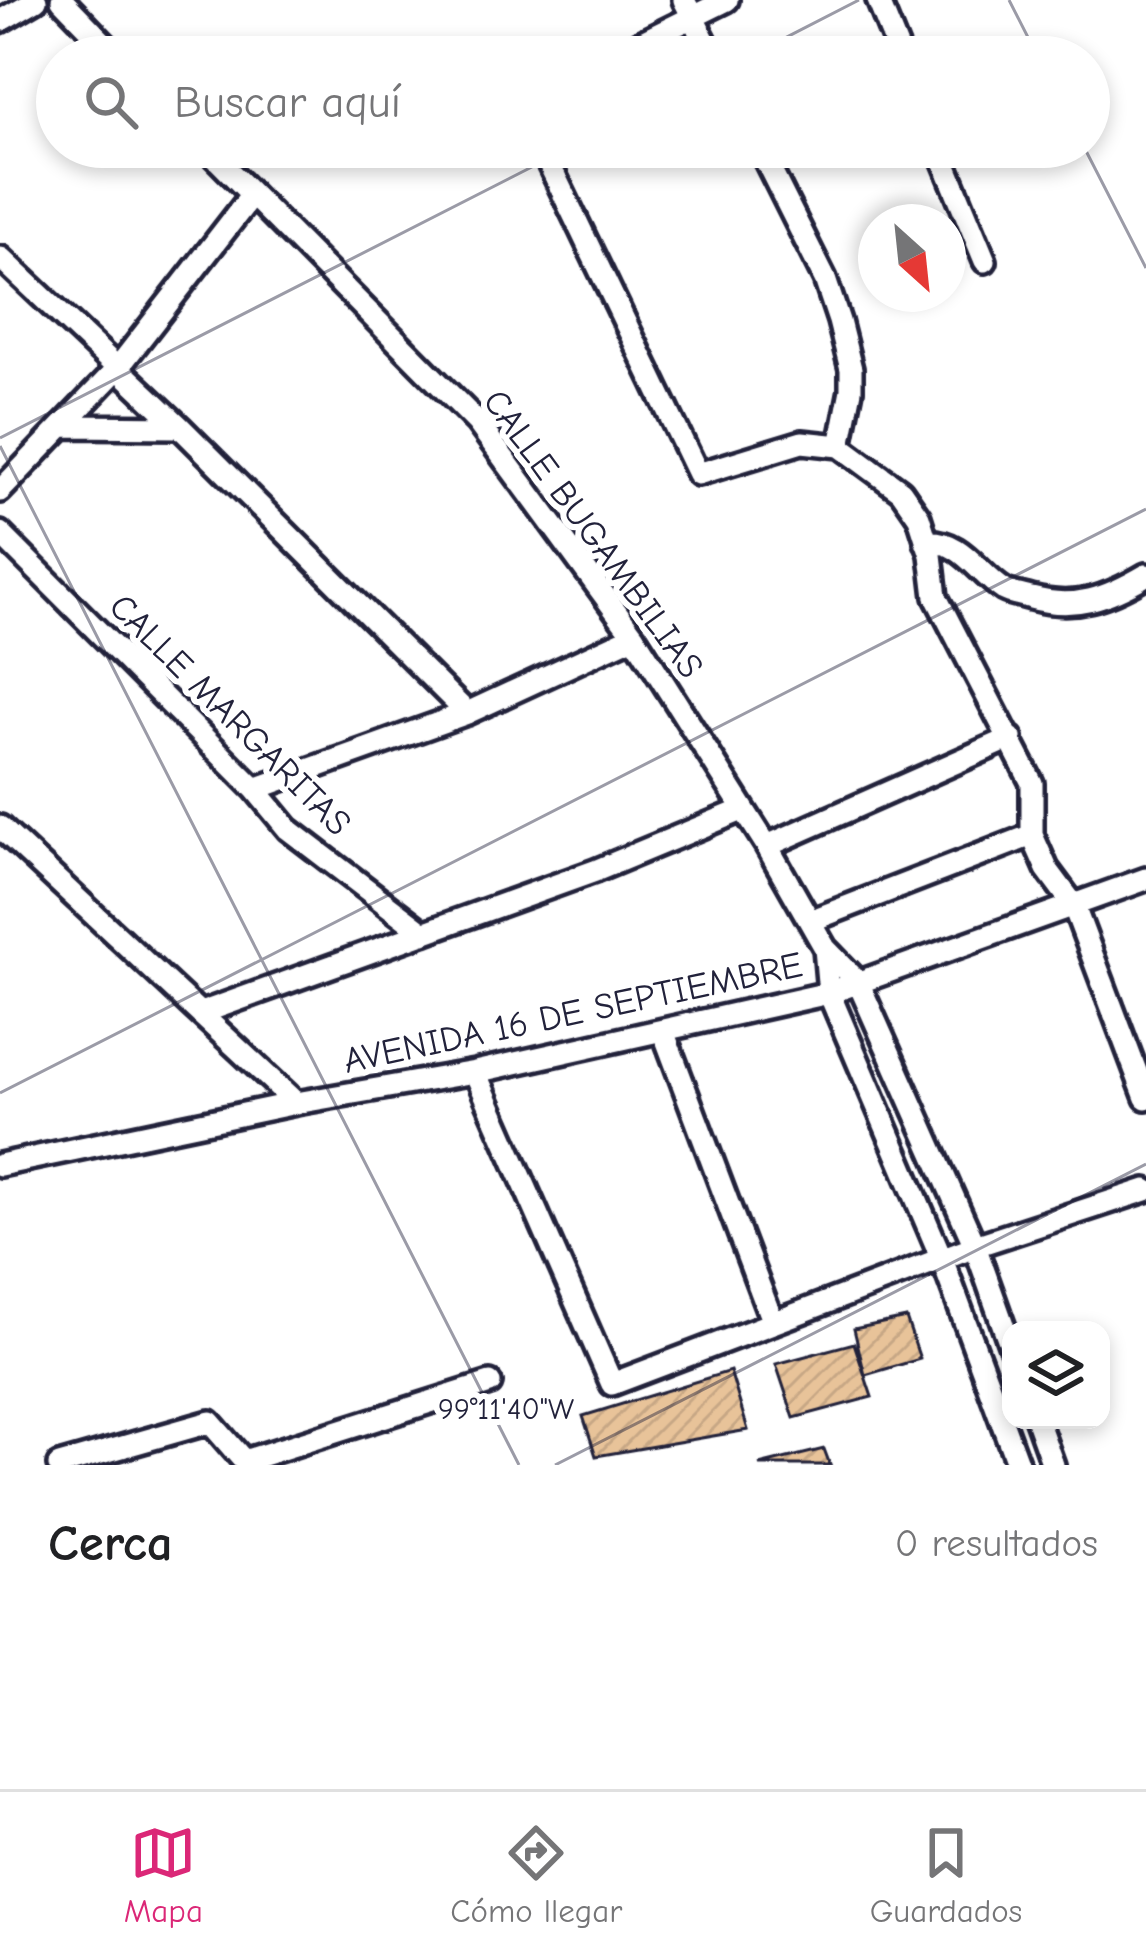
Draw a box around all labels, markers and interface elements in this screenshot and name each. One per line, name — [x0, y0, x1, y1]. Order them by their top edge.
search box — [36, 36, 1110, 168]
icon: search — [78, 69, 144, 135]
text: Buscar aquí — [174, 76, 401, 128]
north arrow — [858, 204, 966, 312]
street label: CALLE BUGAMBILIAS — [475, 382, 711, 686]
street label: CALLE MARGARITAS — [101, 586, 359, 844]
street label: AVENIDA 16 DE SEPTIEMBRE — [340, 944, 806, 1082]
map controls — [1002, 1321, 1110, 1429]
button: layers — [1002, 1321, 1110, 1429]
text: 99°11'40"W — [438, 1392, 574, 1427]
text: Cerca — [48, 1514, 173, 1573]
text: 0 resultados — [895, 1521, 1098, 1566]
tab: Mapa — [124, 1820, 203, 1930]
tab: Cómo llegar — [450, 1820, 622, 1930]
tab: Guardados — [870, 1820, 1022, 1930]

